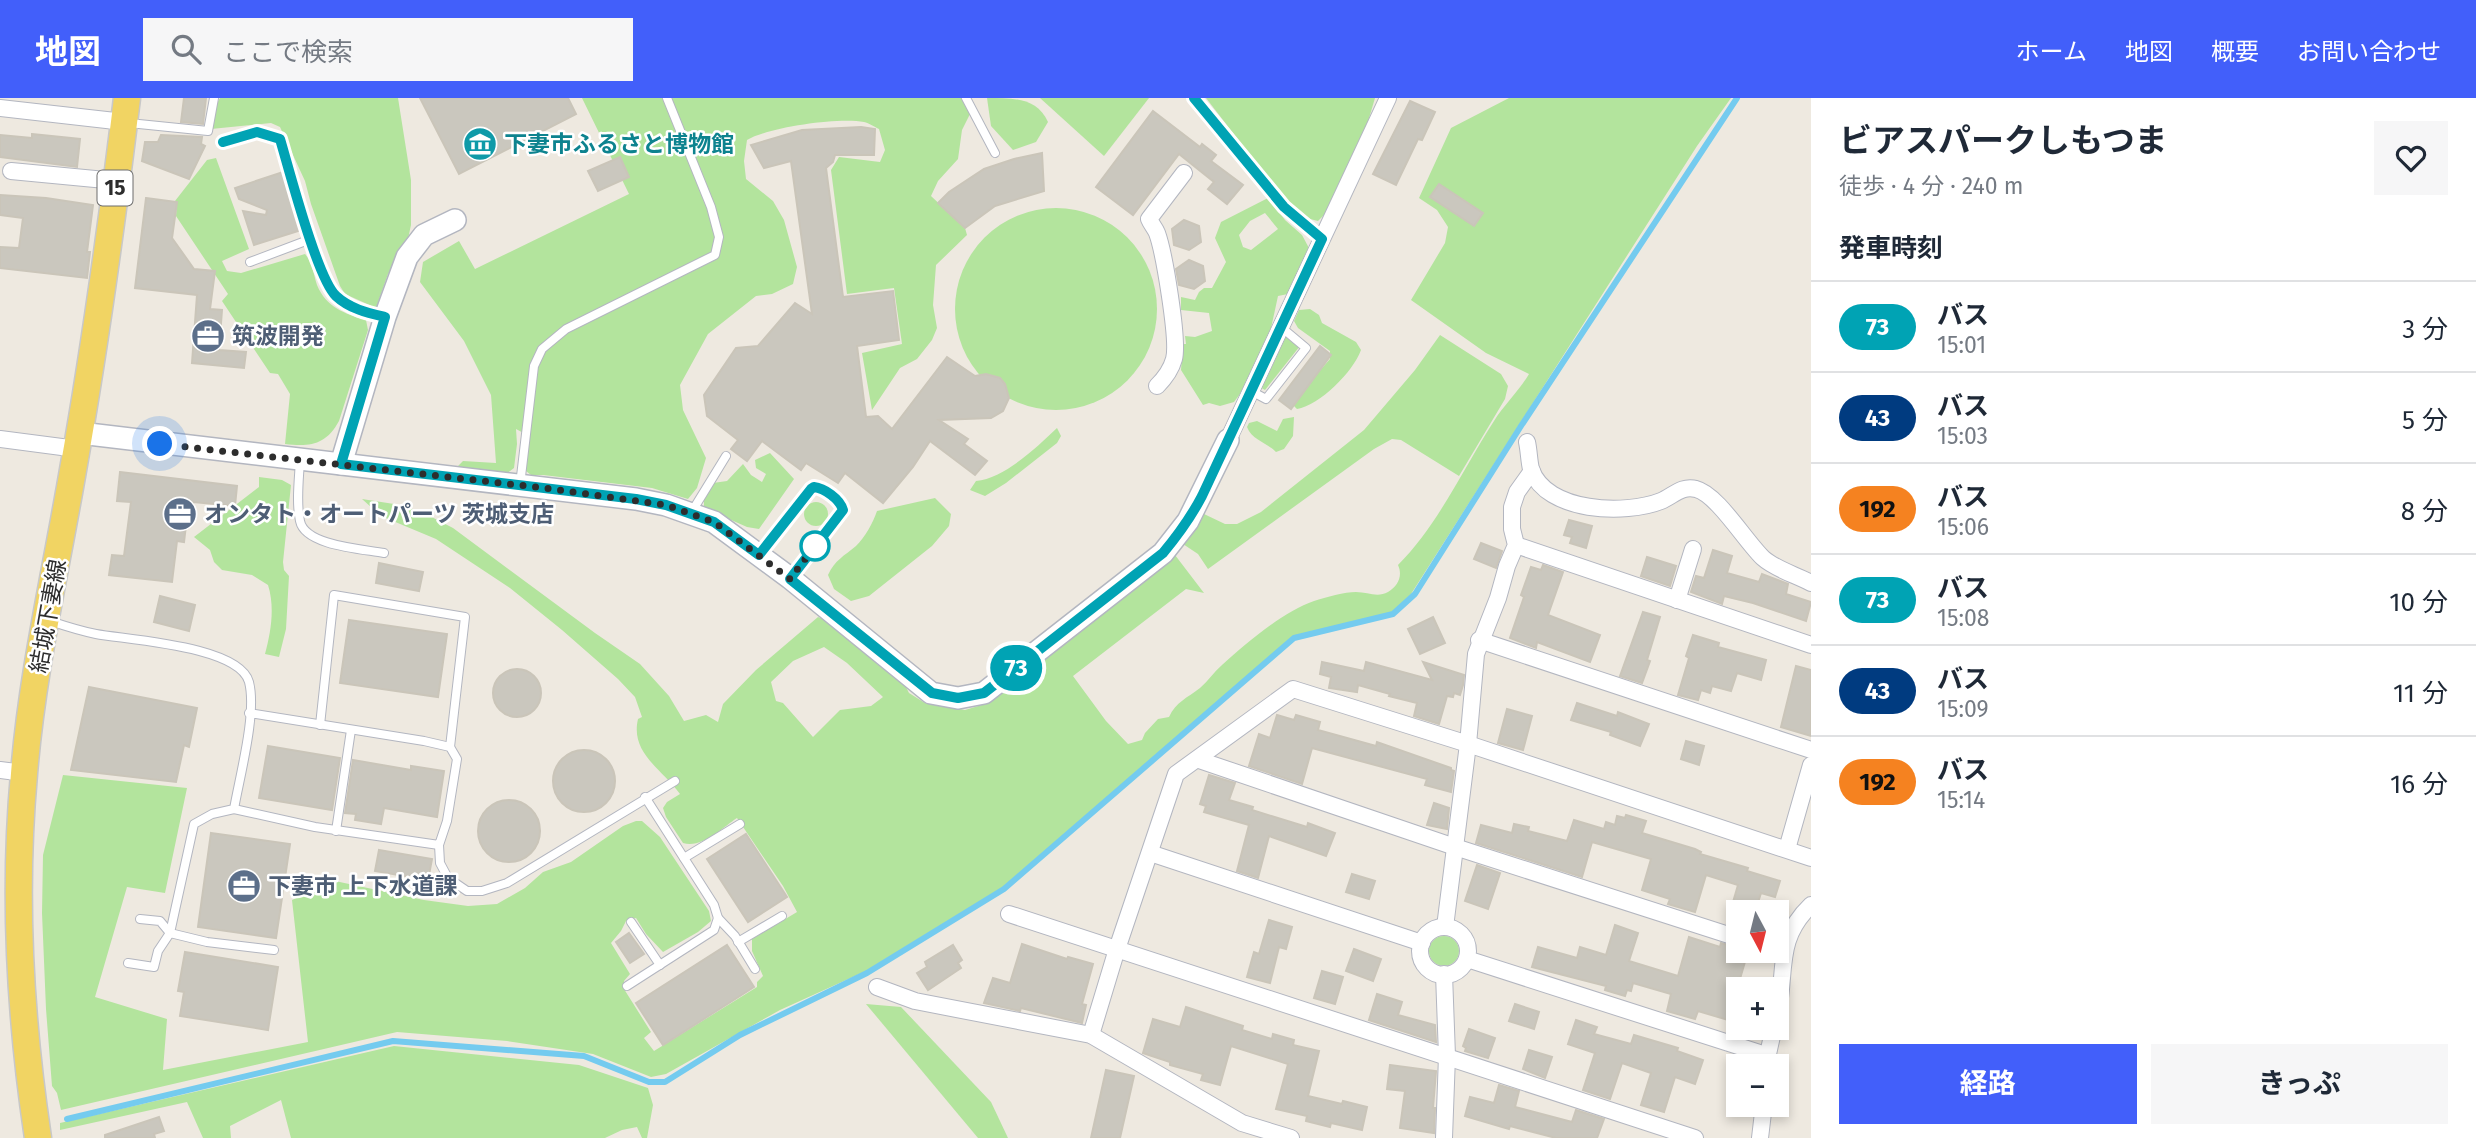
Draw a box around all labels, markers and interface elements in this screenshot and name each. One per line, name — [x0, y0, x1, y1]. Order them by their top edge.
search box — [143, 18, 633, 81]
icon: search — [167, 30, 205, 68]
text: 地図 — [35, 32, 101, 72]
text: ここで検索 — [223, 37, 353, 68]
text: ホーム — [2016, 38, 2087, 66]
text: 地図 — [2125, 38, 2173, 66]
text: 概要 — [2211, 38, 2259, 66]
text: お問い合わせ — [2297, 38, 2441, 66]
text: ビアスパークしもつま — [1839, 121, 2168, 161]
button: heart — [2374, 121, 2448, 195]
museum icon: 下妻市ふるさと博物館 — [461, 125, 499, 163]
place label: 下妻市ふるさと博物館 — [504, 130, 734, 158]
road number: 15 — [97, 170, 132, 206]
text: 徒歩 · 4 分 · 240 m — [1839, 172, 2023, 200]
text: 発車時刻 — [1839, 233, 1943, 264]
text: バス — [1937, 300, 1989, 331]
text: 73 — [1866, 313, 1889, 341]
text: 3 分 — [2402, 314, 2448, 345]
office icon: 筑波開発 — [189, 317, 227, 355]
place label: 筑波開発 — [232, 322, 324, 350]
text: 15:01 — [1937, 331, 1986, 359]
text: バス — [1937, 391, 1989, 422]
text: 43 — [1865, 404, 1890, 432]
text: 5 分 — [2402, 405, 2448, 436]
text: 15:03 — [1937, 422, 1988, 450]
your location — [142, 426, 177, 461]
text: バス — [1937, 482, 1989, 513]
office icon: オンタト・オートパーツ 茨城支店 — [161, 495, 199, 533]
text: 192 — [1859, 495, 1896, 523]
text: 8 分 — [2401, 496, 2448, 527]
place label: オンタト・オートパーツ 茨城支店 — [204, 500, 554, 528]
text: 15:06 — [1937, 513, 1989, 541]
unlabelled marker — [800, 531, 830, 561]
street label: 結城下妻線 — [24, 557, 72, 675]
text: バス — [1937, 573, 1989, 604]
text: 73 — [1866, 586, 1889, 614]
text: 10 分 — [2389, 587, 2448, 618]
text: 15:08 — [1937, 604, 1990, 632]
line badge: 73 — [984, 645, 1048, 691]
text: 73 — [1004, 654, 1028, 682]
text: バス — [1937, 664, 1989, 695]
text: 43 — [1865, 677, 1890, 705]
text: 11 分 — [2393, 678, 2448, 709]
text: 15:09 — [1937, 695, 1989, 723]
text: バス — [1937, 755, 1989, 786]
text: 192 — [1859, 768, 1896, 796]
text: 16 分 — [2390, 769, 2448, 800]
text: 15:14 — [1937, 786, 1985, 814]
office icon: 下妻市 上下水道課 — [225, 867, 263, 905]
place label: 下妻市 上下水道課 — [268, 872, 457, 900]
north arrow — [1726, 900, 1788, 962]
map controls — [1726, 900, 1789, 1117]
button: + — [1726, 977, 1789, 1040]
button: 経路 — [1839, 1044, 2137, 1124]
button: きっぷ — [2151, 1044, 2448, 1124]
button: − — [1726, 1054, 1789, 1117]

